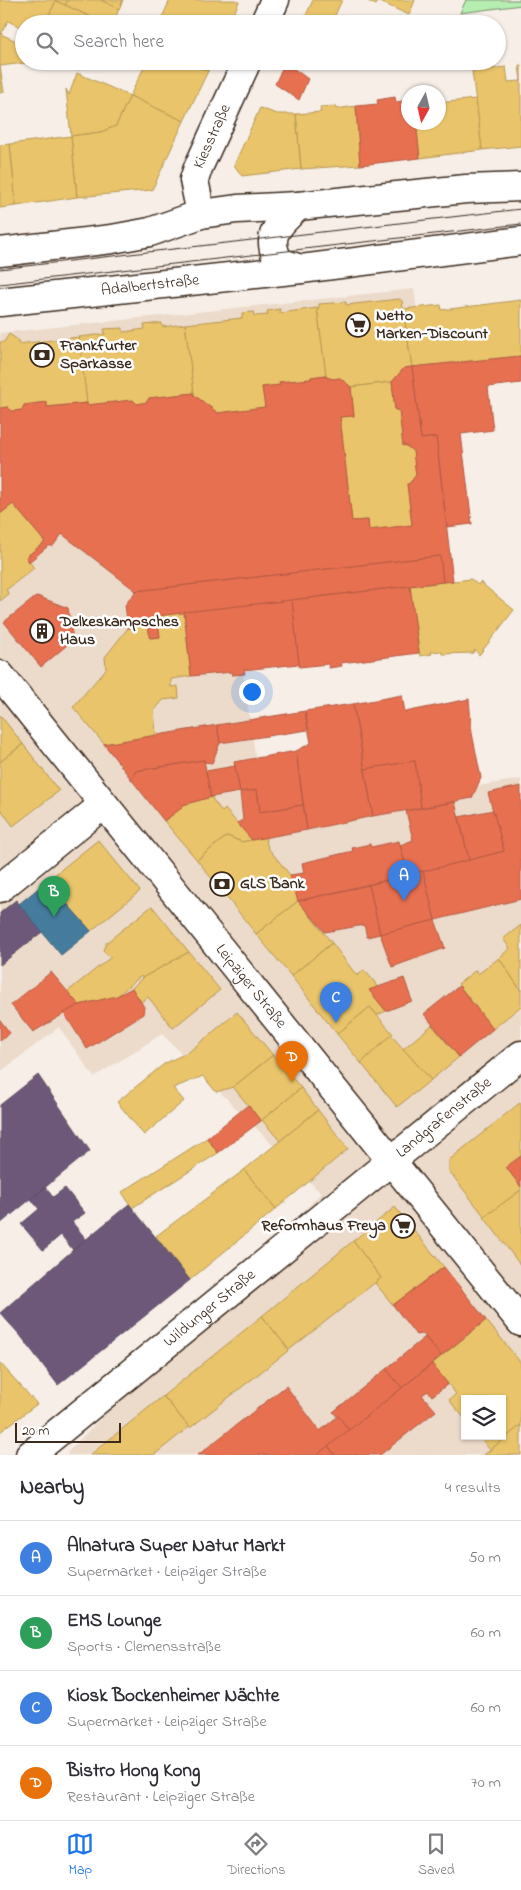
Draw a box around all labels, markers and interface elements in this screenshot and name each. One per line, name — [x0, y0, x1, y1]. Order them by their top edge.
search box — [15, 15, 506, 70]
icon: search — [33, 29, 61, 57]
text: Search here — [73, 29, 164, 56]
north arrow — [401, 85, 446, 130]
street label: Kiesstraße — [187, 100, 238, 173]
street label: Adalbertstraße — [100, 268, 201, 303]
place label: Netto Marken-Discount — [376, 304, 489, 346]
supermarket icon: Netto Marken-Discount — [345, 312, 371, 338]
place label: Frankfurter Sparkasse — [59, 334, 138, 376]
bank icon: Frankfurter Sparkasse — [29, 342, 55, 368]
place label: Delkeskampsches Haus — [59, 610, 179, 652]
building icon: Delkeskampsches Haus — [29, 618, 55, 644]
your location — [239, 679, 265, 705]
pin: A — [388, 860, 420, 901]
bank icon: GLS Bank — [209, 871, 235, 897]
place label: GLS Bank — [240, 872, 306, 896]
pin: B — [38, 876, 70, 917]
street label: Leipziger Straße — [209, 939, 293, 1035]
pin: C — [320, 982, 352, 1023]
pin: D — [276, 1041, 308, 1082]
street label: Landgrafenstraße — [391, 1071, 498, 1164]
supermarket icon: Reformhaus Freya — [390, 1213, 416, 1239]
place label: Reformhaus Freya — [261, 1214, 386, 1239]
street label: Wildunger Straße — [158, 1263, 262, 1353]
map controls — [461, 1395, 506, 1440]
button: layers — [461, 1395, 506, 1440]
scale bar — [15, 1420, 121, 1443]
text: 20 m — [22, 1421, 49, 1442]
text: Nearby — [20, 1473, 84, 1503]
text: 4 results — [445, 1476, 501, 1500]
text: Alnatura Super Natur Markt — [67, 1533, 285, 1560]
text: A — [31, 1546, 41, 1570]
text: 50 m — [469, 1546, 501, 1570]
text: Supermarket · Leipziger Straße — [67, 1560, 267, 1584]
text: EMS Lounge — [67, 1608, 161, 1635]
text: B — [31, 1621, 41, 1645]
text: 60 m — [471, 1621, 501, 1645]
text: Sports · Clemensstraße — [67, 1635, 221, 1659]
text: Kiosk Bockenheimer Nächte — [67, 1683, 279, 1710]
text: C — [32, 1696, 40, 1720]
text: 60 m — [471, 1696, 501, 1720]
text: Supermarket · Leipziger Straße — [67, 1710, 267, 1734]
text: Bistro Hong Kong — [67, 1758, 200, 1785]
text: D — [30, 1771, 42, 1795]
text: 70 m — [471, 1771, 501, 1795]
text: Restaurant · Leipziger Straße — [67, 1785, 255, 1809]
tab: Map — [66, 1830, 94, 1881]
tab: Directions — [227, 1830, 285, 1881]
tab: Saved — [418, 1830, 455, 1881]

